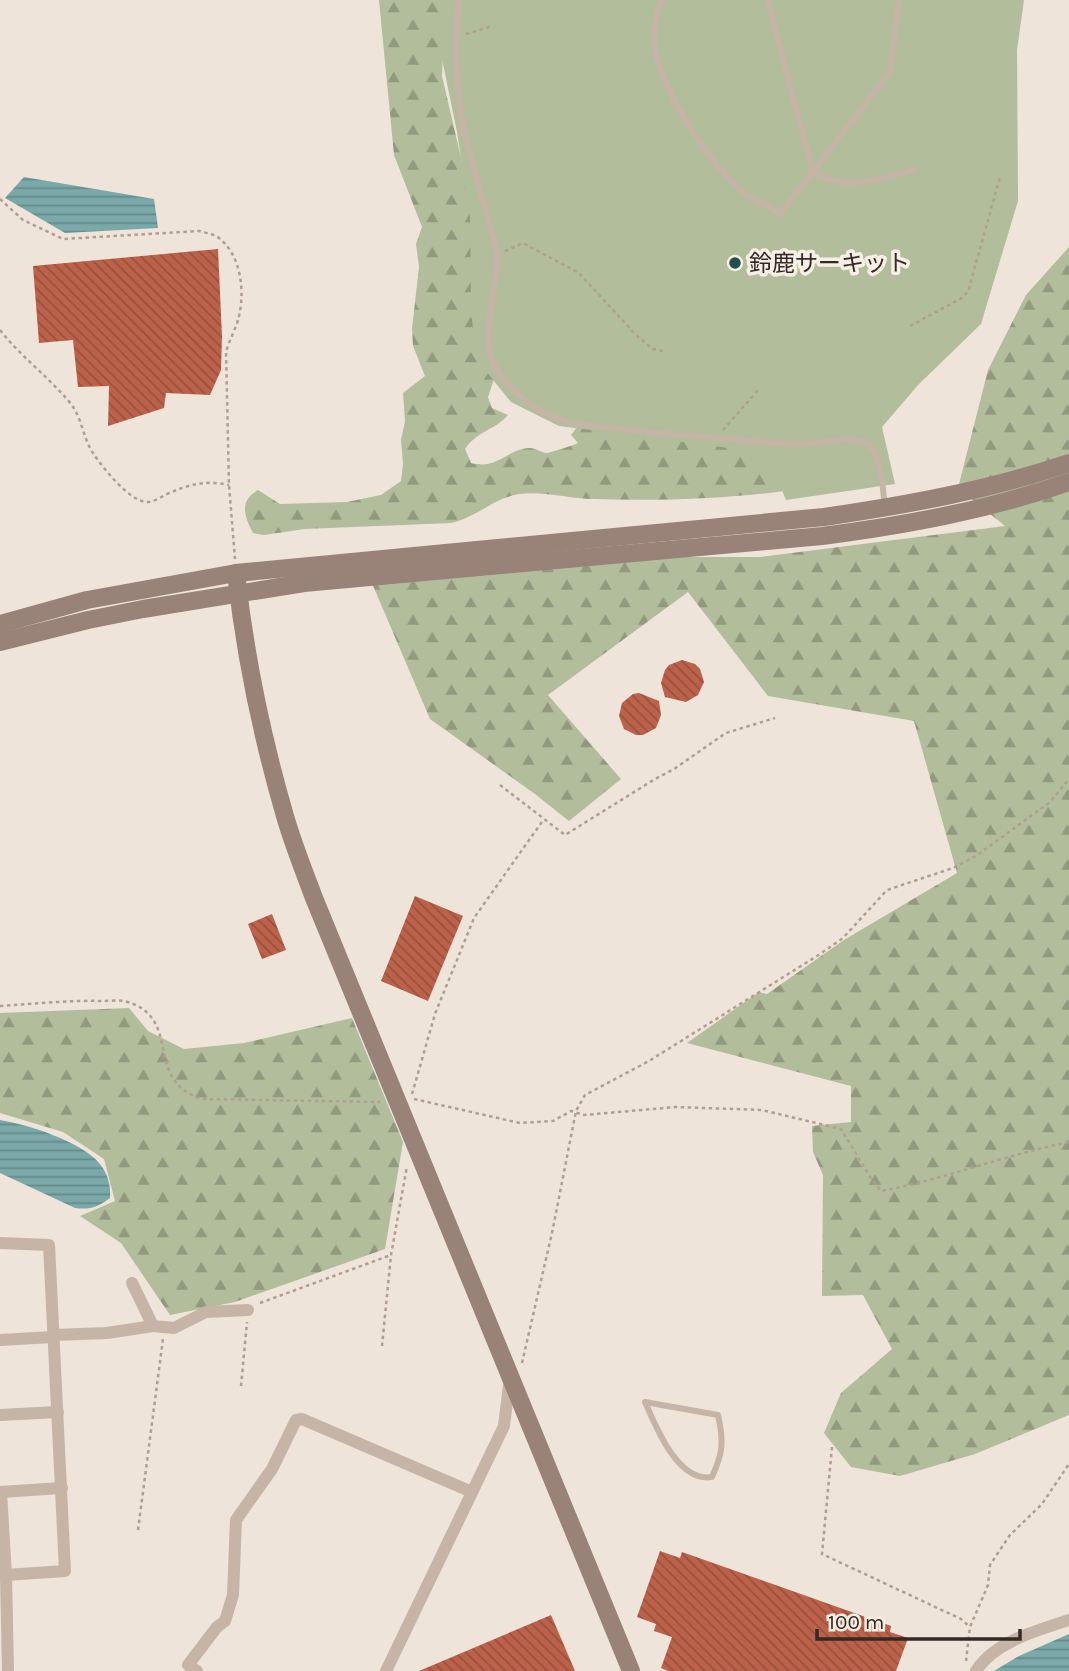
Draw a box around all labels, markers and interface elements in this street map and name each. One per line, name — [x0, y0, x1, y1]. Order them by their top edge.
place label: 鈴鹿サーキット — [749, 250, 910, 277]
marker: 鈴鹿サーキット — [727, 255, 743, 271]
scale bar — [817, 1598, 1020, 1642]
text: 100 m — [828, 1610, 885, 1634]

